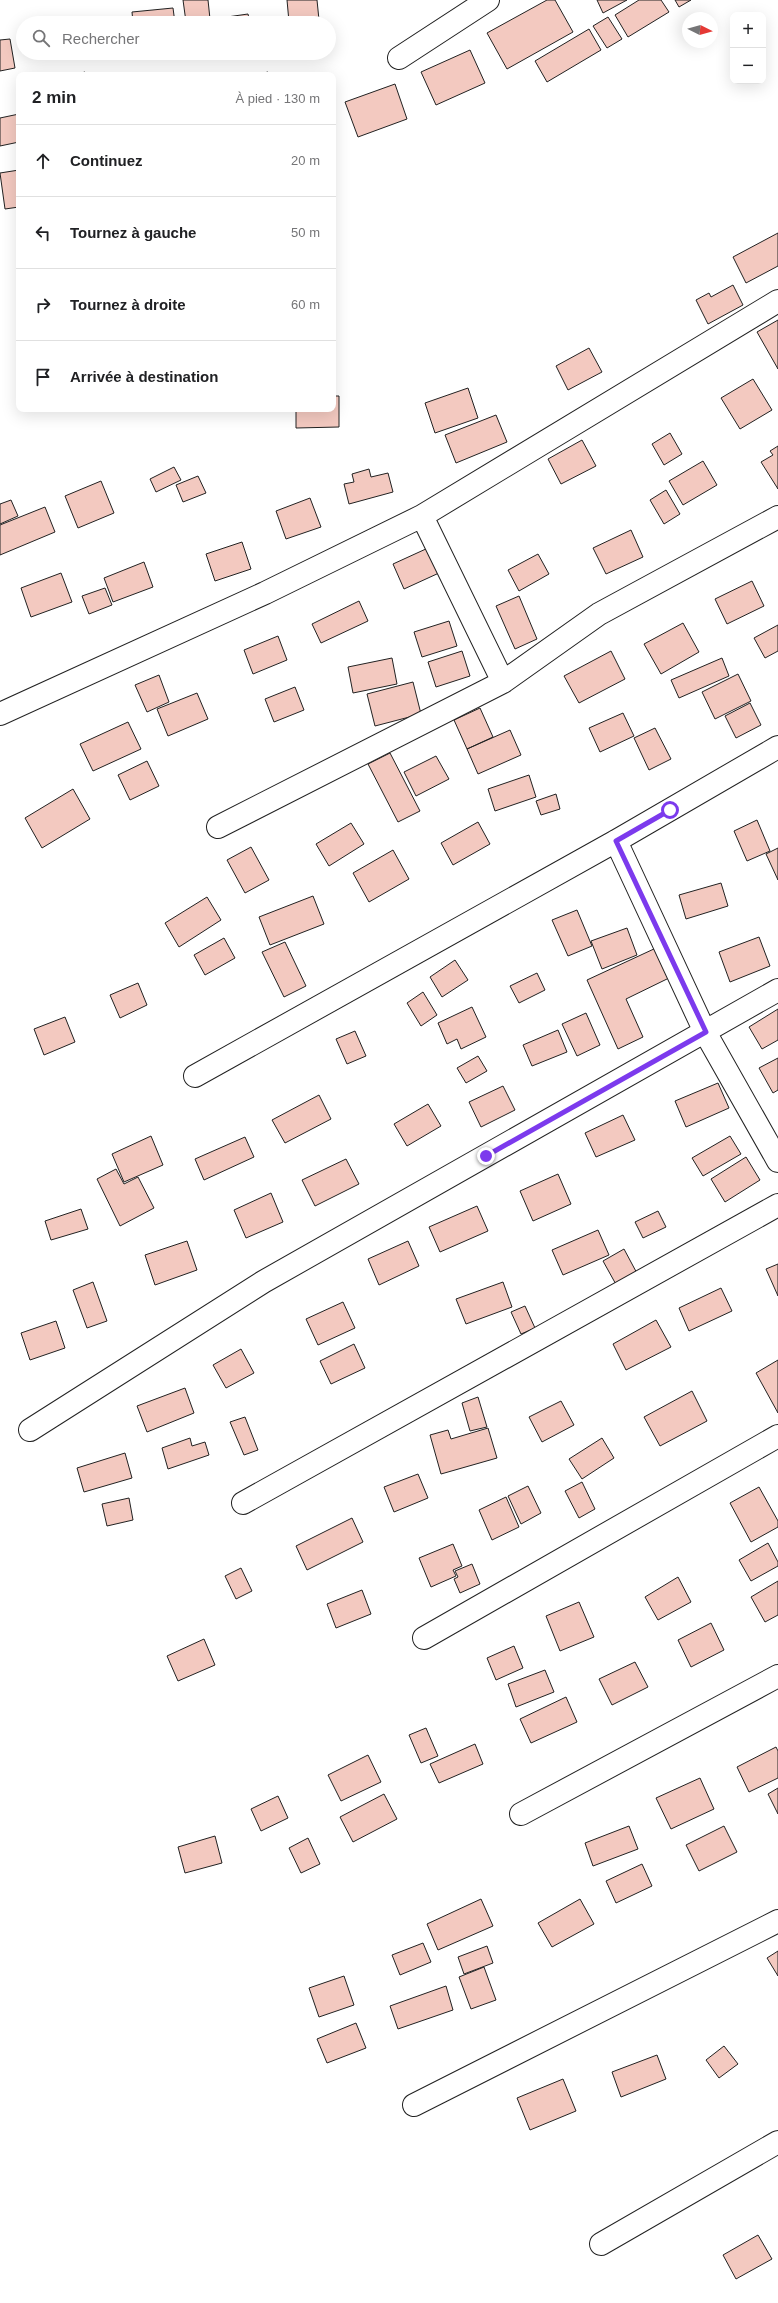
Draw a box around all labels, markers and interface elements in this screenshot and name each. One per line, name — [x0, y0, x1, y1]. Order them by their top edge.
north arrow — [682, 12, 718, 48]
map controls — [730, 12, 766, 84]
button: + — [730, 12, 766, 48]
search box — [16, 16, 336, 60]
icon: search — [30, 27, 52, 49]
text: Rechercher — [62, 30, 140, 47]
button: − — [730, 48, 766, 84]
text: 2 min — [32, 88, 76, 107]
text: À pied · 130 m — [235, 91, 320, 106]
icon: ahead — [32, 150, 54, 172]
text: Continuez — [70, 152, 143, 169]
text: 20 m — [291, 153, 320, 168]
icon: left — [32, 222, 54, 244]
text: Tournez à gauche — [70, 224, 196, 241]
text: 50 m — [291, 225, 320, 240]
icon: right — [32, 294, 54, 316]
text: Tournez à droite — [70, 296, 186, 313]
text: 60 m — [291, 297, 320, 312]
icon: arrive — [32, 366, 54, 388]
text: Arrivée à destination — [70, 368, 218, 385]
route start — [661, 801, 679, 819]
route end — [477, 1147, 495, 1165]

